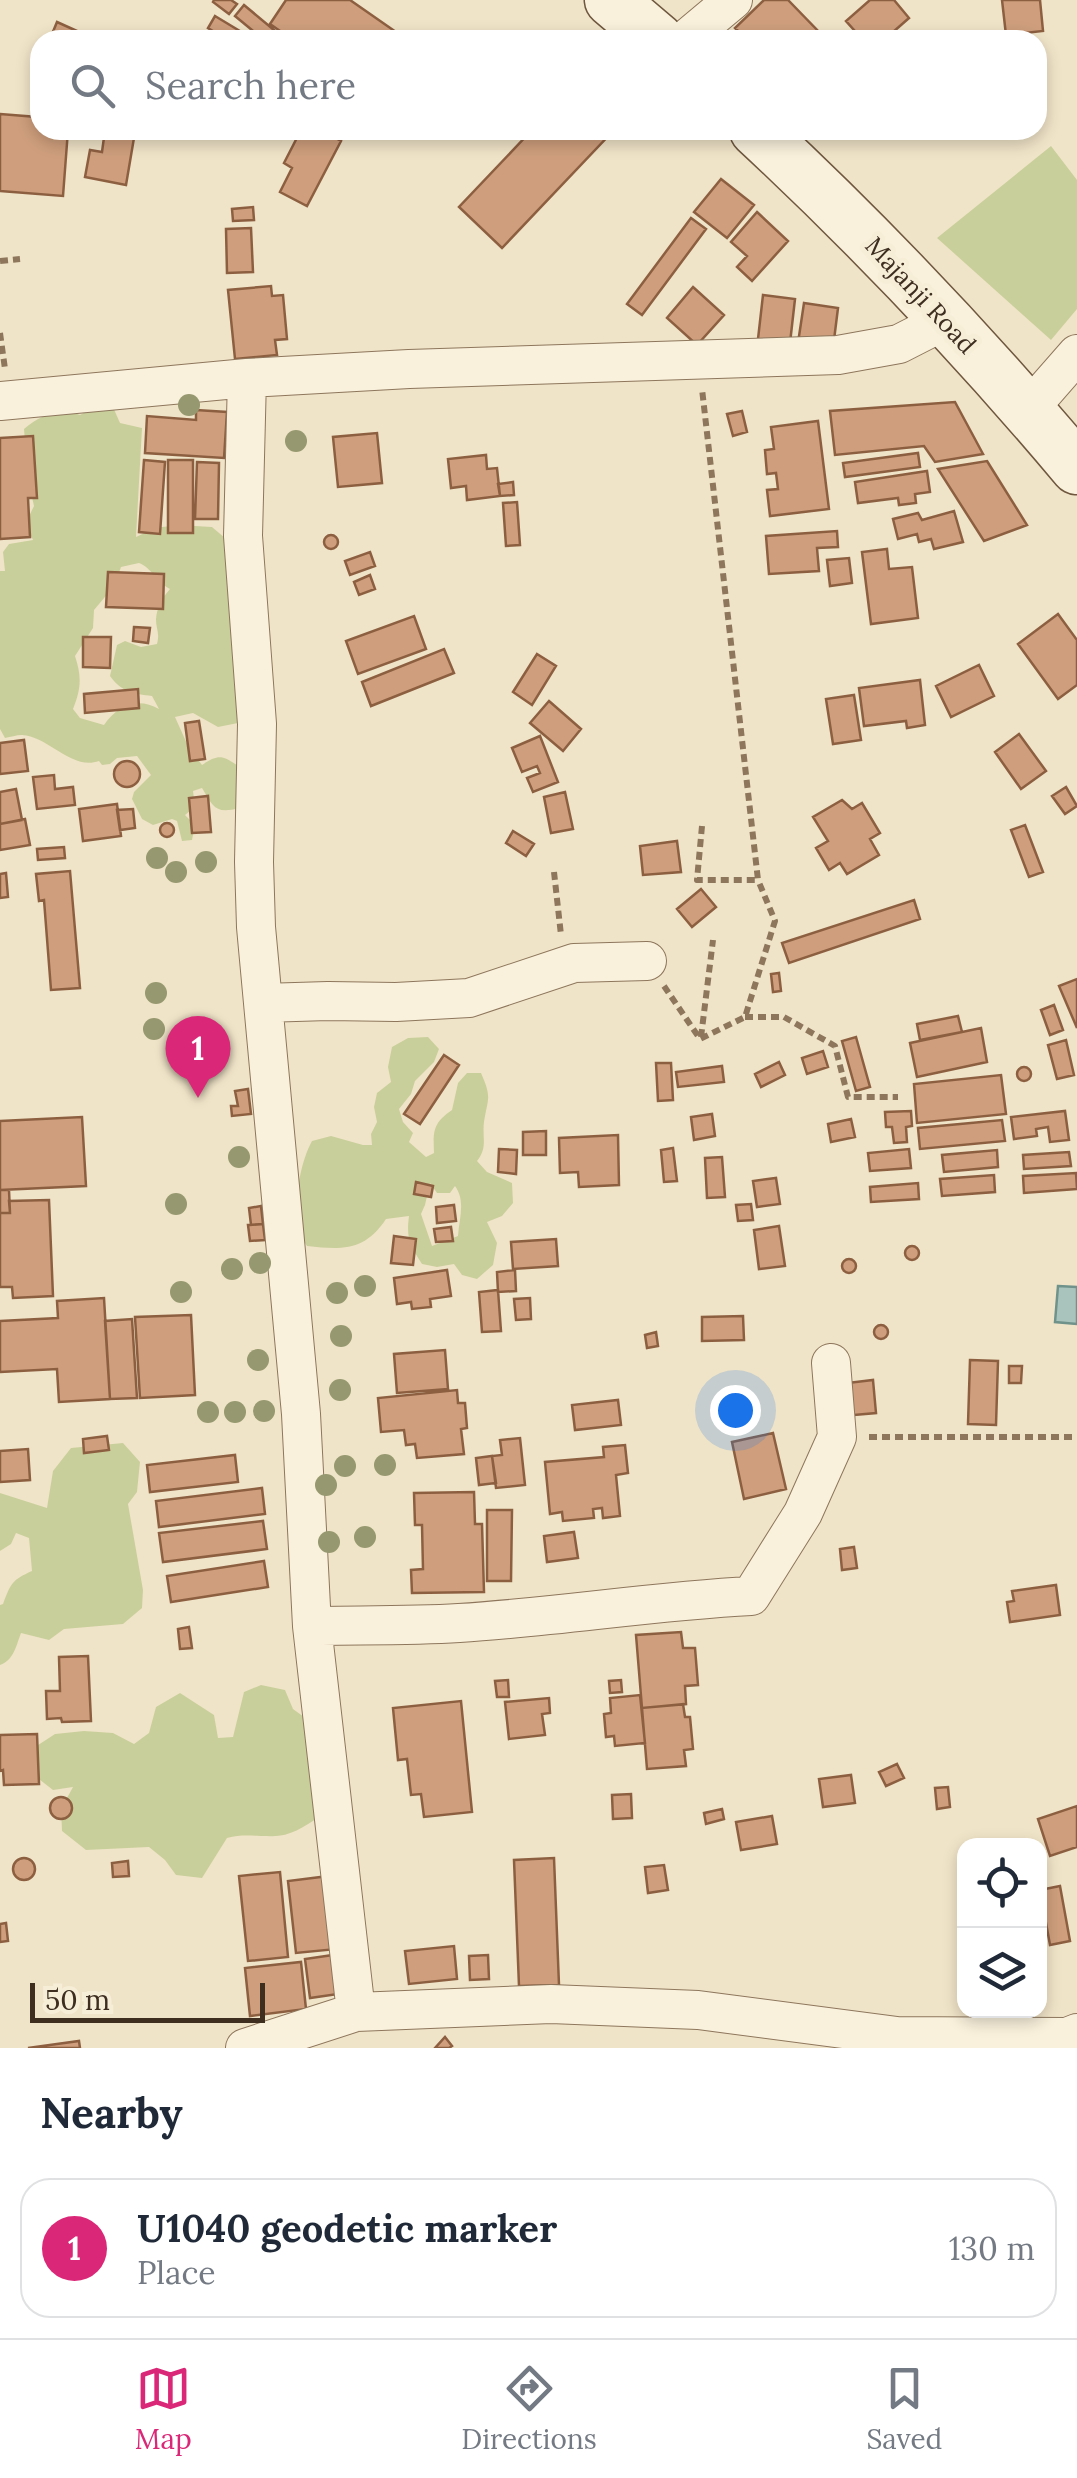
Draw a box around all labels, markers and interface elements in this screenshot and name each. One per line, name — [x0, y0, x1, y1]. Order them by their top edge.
search box — [30, 30, 1047, 140]
icon: search — [65, 58, 120, 113]
text: Search here — [145, 61, 356, 109]
street label: Majanji Road — [859, 230, 983, 360]
pin: 1 — [166, 1016, 230, 1098]
your location — [710, 1385, 761, 1436]
map controls — [957, 1838, 1047, 2018]
button: locate — [957, 1838, 1047, 1928]
button: layers — [957, 1928, 1047, 2018]
scale bar — [30, 1978, 265, 2022]
text: 50 m — [45, 1982, 110, 2018]
text: Nearby — [40, 2086, 183, 2140]
text: U1040 geodetic marker — [137, 2204, 557, 2252]
text: 1 — [68, 2228, 81, 2269]
text: 130 m — [949, 2228, 1035, 2269]
text: Place — [137, 2252, 216, 2293]
tab: Map — [135, 2361, 192, 2457]
tab: Directions — [461, 2361, 597, 2457]
tab: Saved — [866, 2361, 942, 2457]

